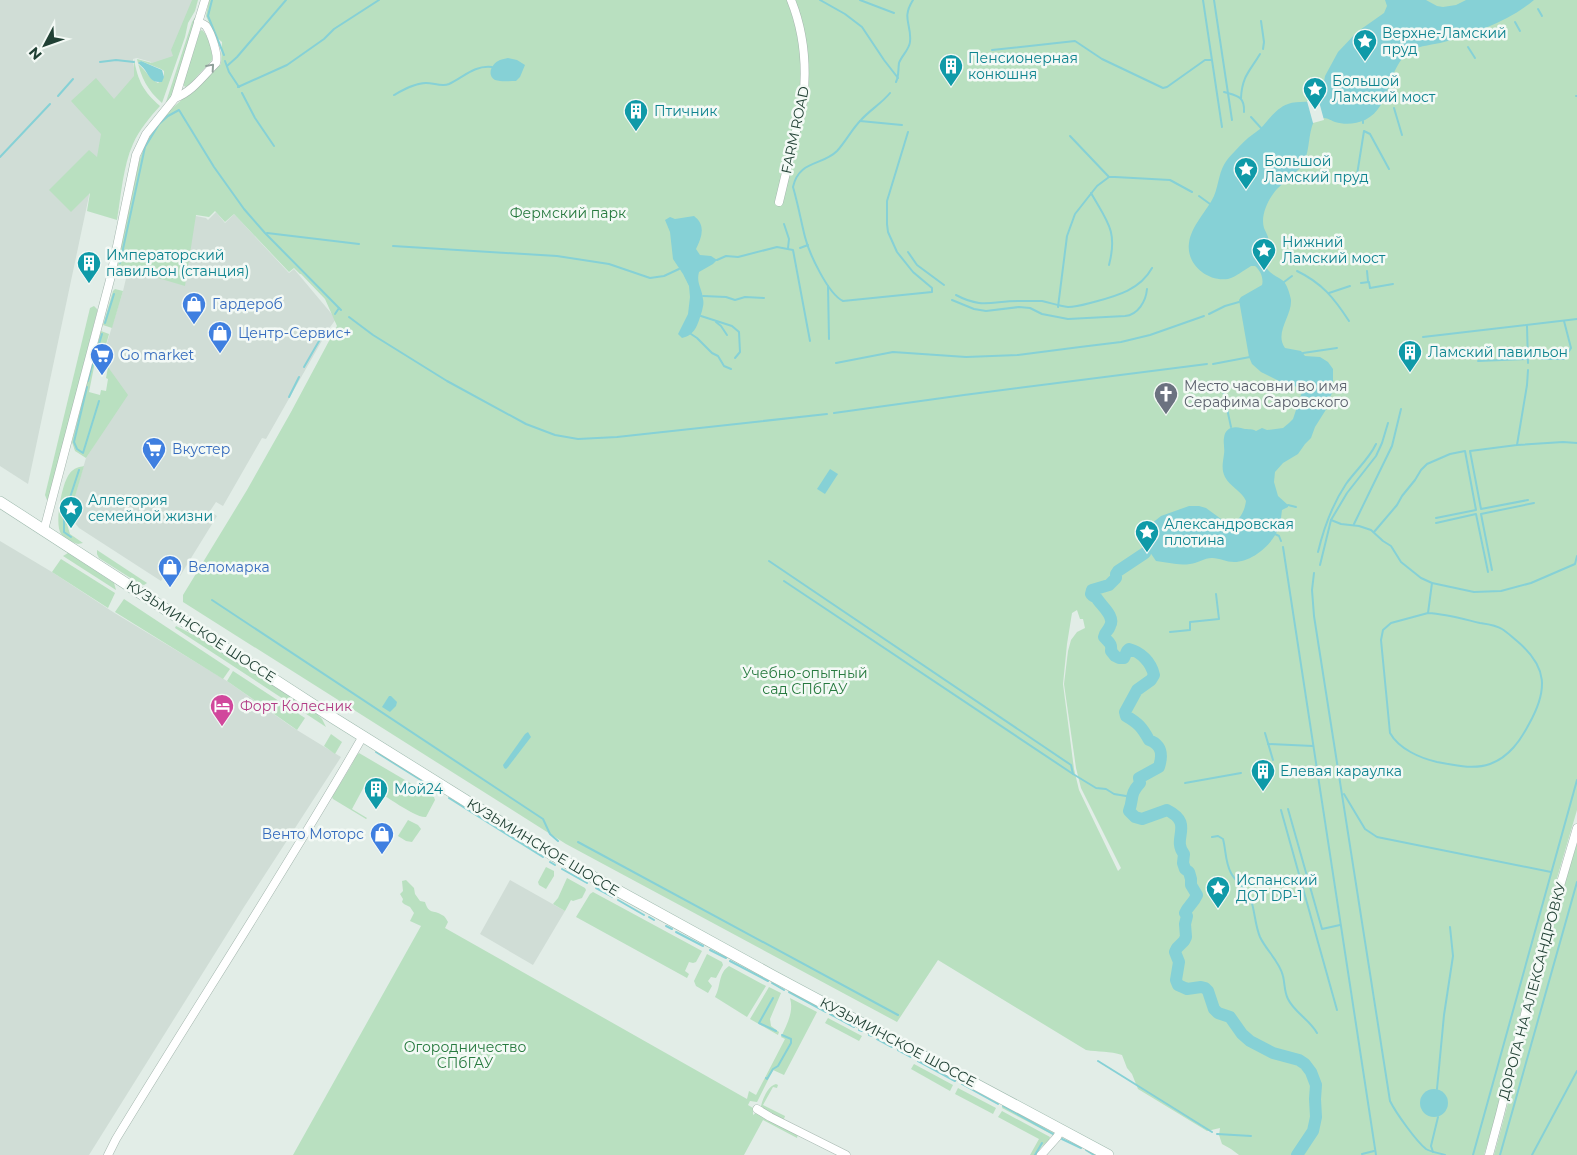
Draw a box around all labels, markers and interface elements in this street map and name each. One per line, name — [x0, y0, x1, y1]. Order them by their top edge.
north arrow — [20, 20, 70, 70]
place label: Верхне-Ламский пруд — [1382, 24, 1507, 58]
place icon: Верхне-Ламский пруд — [1352, 28, 1378, 62]
text: N — [25, 43, 46, 64]
place label: Пенсионерная конюшня — [968, 49, 1078, 83]
building icon: Пенсионерная конюшня — [938, 53, 964, 87]
one-way arrow — [206, 64, 215, 73]
place label: Большой Ламский мост — [1332, 72, 1436, 106]
place icon: Большой Ламский мост — [1302, 76, 1328, 110]
street label: FARM ROAD — [777, 85, 813, 175]
building icon: Птичник — [623, 98, 649, 132]
place label: Птичник — [654, 102, 717, 120]
place label: Большой Ламский пруд — [1264, 152, 1369, 186]
place icon: Большой Ламский пруд — [1233, 156, 1259, 190]
park label: Фермский парк — [510, 204, 626, 222]
place label: Нижний Ламский мост — [1282, 233, 1386, 267]
place icon: Нижний Ламский мост — [1251, 237, 1277, 271]
place label: Императорский павильон (станция) — [106, 246, 249, 280]
building icon: Императорский павильон (станция) — [76, 250, 102, 284]
shop icon: Гардероб — [181, 291, 207, 325]
place label: Гардероб — [212, 295, 283, 313]
shop icon: Центр-Сервис+ — [207, 320, 233, 354]
place label: Центр-Сервис+ — [238, 324, 351, 342]
building icon: Ламский павильон — [1397, 339, 1423, 373]
supermarket icon: Go market — [89, 342, 115, 376]
place label: Ламский павильон — [1428, 343, 1568, 361]
place label: Go market — [120, 346, 194, 364]
place label: Место часовни во имя Серафима Саровского — [1184, 377, 1349, 411]
church icon: Место часовни во имя Серафима Саровского — [1153, 381, 1179, 415]
supermarket icon: Вкустер — [141, 436, 167, 470]
place label: Вкустер — [172, 440, 230, 458]
place label: Аллегория семейной жизни — [88, 491, 213, 525]
place icon: Аллегория семейной жизни — [58, 495, 84, 529]
place label: Александровская плотина — [1164, 515, 1294, 549]
place icon: Александровская плотина — [1134, 519, 1160, 553]
shop icon: Веломарка — [157, 554, 183, 588]
place label: Веломарка — [188, 558, 270, 576]
street label: КУЗЬМИНСКОЕ ШОССЕ — [123, 576, 279, 686]
park label: Учебно-опытный сад СПбГАУ — [742, 664, 868, 698]
hotel icon: Форт Колесник — [209, 693, 235, 727]
place label: Форт Колесник — [240, 697, 352, 715]
building icon: Елевая караулка — [1250, 758, 1276, 792]
place label: Елевая караулка — [1280, 762, 1402, 780]
building icon: Мой24 — [363, 776, 389, 810]
place label: Мой24 — [394, 780, 444, 798]
street label: КУЗЬМИНСКОЕ ШОССЕ — [464, 794, 622, 900]
shop icon: Венто Моторс — [369, 821, 395, 855]
place label: Венто Моторс — [262, 825, 364, 843]
place label: Испанский ДОТ DP-1 — [1236, 871, 1318, 905]
place icon: Испанский ДОТ DP-1 — [1205, 875, 1231, 909]
street label: ДОРОГА НА АЛЕКСАНДРОВКУ — [1494, 880, 1570, 1102]
street label: КУЗЬМИНСКОЕ ШОССЕ — [817, 993, 979, 1091]
park label: Огородничество СПбГАУ — [404, 1038, 526, 1072]

